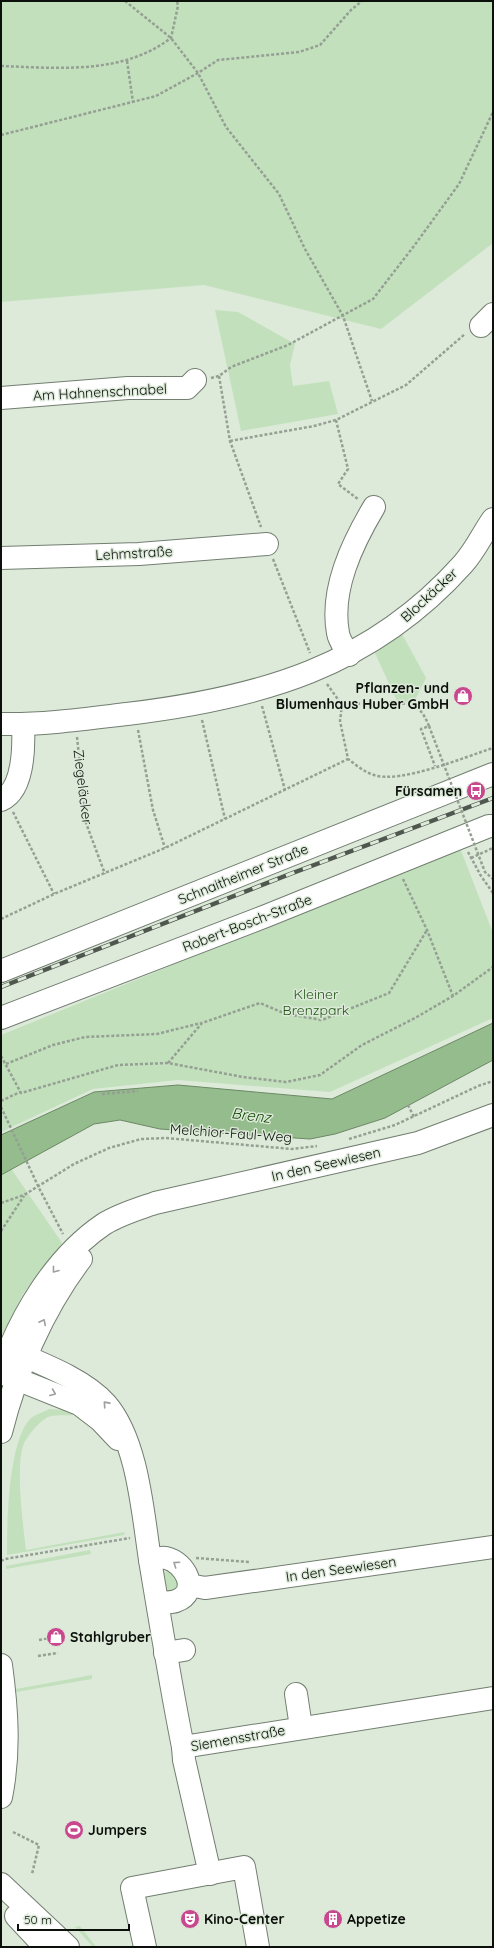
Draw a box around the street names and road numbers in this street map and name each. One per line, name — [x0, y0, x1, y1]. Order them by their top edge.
street label: Am Hahnenschnabel — [33, 380, 167, 404]
street label: Lehmstraße — [95, 542, 173, 564]
street label: Blockäcker — [397, 564, 462, 626]
street label: Ziegeläcker — [69, 748, 97, 826]
street label: Schnaitheimer Straße — [175, 840, 311, 908]
street label: Robert-Bosch-Straße — [180, 890, 314, 956]
street label: Melchior-Faul-Weg — [169, 1120, 293, 1146]
street label: In den Seewiesen — [270, 1143, 382, 1185]
street label: In den Seewiesen — [285, 1552, 397, 1586]
street label: Siemensstraße — [189, 1721, 287, 1755]

